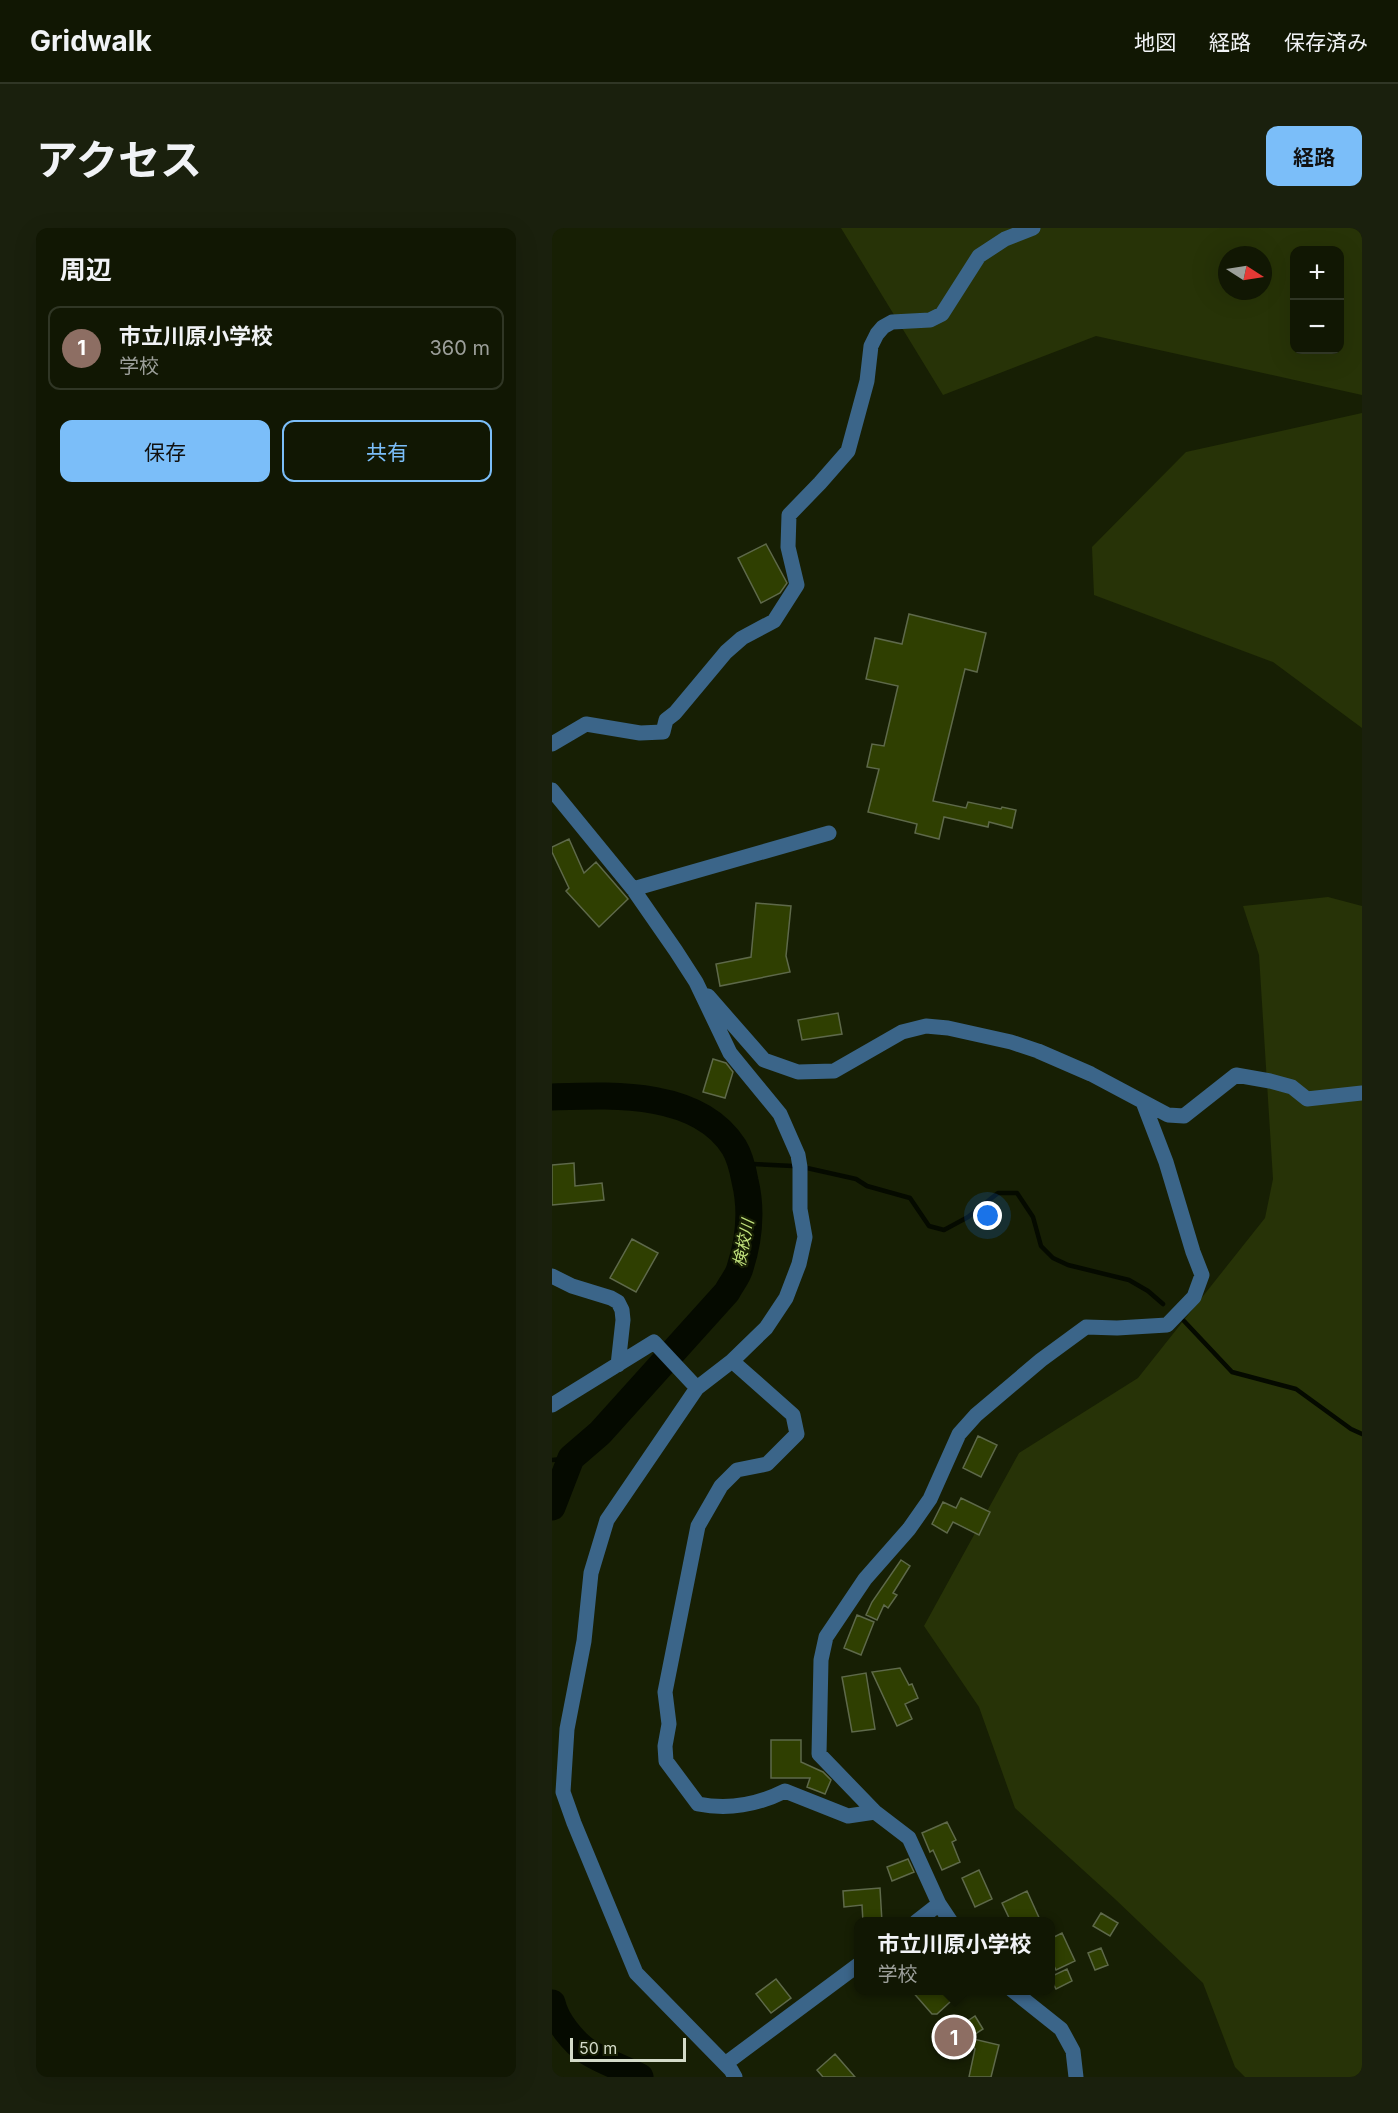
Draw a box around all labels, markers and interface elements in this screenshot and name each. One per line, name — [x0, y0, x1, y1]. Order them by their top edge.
text: Gridwalk — [30, 24, 152, 58]
text: 地図 — [1134, 30, 1176, 55]
text: 経路 — [1209, 30, 1251, 55]
text: 保存済み — [1284, 30, 1368, 55]
button: 経路 — [1266, 126, 1362, 186]
text: アクセス — [36, 134, 202, 185]
north arrow — [1218, 246, 1272, 300]
map controls — [1290, 246, 1344, 354]
button: + — [1290, 246, 1344, 300]
text: 周辺 — [60, 254, 112, 285]
button: − — [1290, 300, 1344, 354]
text: 市立川原小学校 — [119, 323, 273, 349]
text: 1 — [77, 336, 86, 360]
text: 360 m — [429, 336, 490, 360]
text: 学校 — [119, 354, 159, 378]
button: 保存 — [60, 420, 270, 482]
button: 共有 — [282, 420, 492, 482]
your location — [973, 1201, 1002, 1230]
water label: 検校川 — [729, 1216, 758, 1268]
popup — [854, 1917, 1055, 1995]
text: 市立川原小学校 — [877, 1931, 1032, 1957]
text: 学校 — [877, 1962, 917, 1986]
pin: 1 — [934, 2014, 974, 2060]
scale bar — [570, 2035, 686, 2062]
text: 50 m — [579, 2038, 617, 2058]

